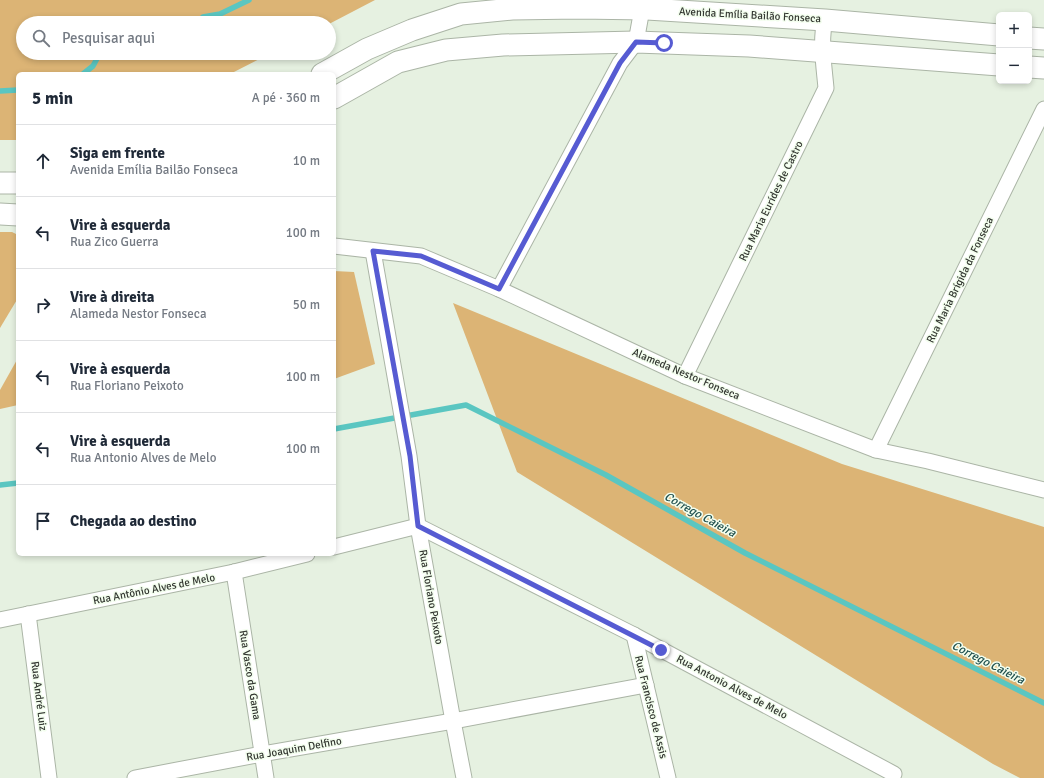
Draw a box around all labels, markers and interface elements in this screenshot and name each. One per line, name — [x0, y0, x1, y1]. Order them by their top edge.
street label: Avenida Emília Bailão Fonseca — [679, 5, 822, 25]
map controls — [996, 12, 1032, 84]
button: + — [996, 12, 1032, 48]
search box — [16, 16, 336, 60]
icon: search — [30, 27, 52, 49]
text: Pesquisar aqui — [62, 29, 155, 47]
route start — [655, 34, 673, 52]
button: − — [996, 48, 1032, 84]
text: 5 min — [32, 88, 73, 109]
text: A pé · 360 m — [252, 90, 320, 106]
street label: Rua Maria Eurídes de Castro — [736, 139, 806, 263]
text: Siga em frente — [70, 144, 165, 162]
icon: ahead — [32, 150, 54, 172]
text: 10 m — [293, 153, 320, 169]
text: Avenida Emília Bailão Fonseca — [70, 162, 238, 178]
street label: Rua Maria Brígida da Fonseca — [924, 215, 996, 345]
text: Vire à esquerda — [70, 216, 170, 234]
icon: left — [32, 222, 54, 244]
text: 100 m — [286, 225, 320, 241]
text: Rua Zico Guerra — [70, 234, 159, 250]
text: Vire à direita — [70, 288, 154, 306]
icon: right — [32, 294, 54, 316]
text: 50 m — [293, 297, 320, 313]
text: Alameda Nestor Fonseca — [70, 306, 207, 322]
street label: Alameda Nestor Fonseca — [630, 345, 742, 403]
text: Vire à esquerda — [70, 360, 170, 378]
icon: left — [32, 366, 54, 388]
text: 100 m — [286, 369, 320, 385]
text: Rua Floriano Peixoto — [70, 378, 184, 394]
text: Vire à esquerda — [70, 432, 170, 450]
icon: left — [32, 438, 54, 460]
text: 100 m — [286, 441, 320, 457]
text: Rua Antonio Alves de Melo — [70, 450, 217, 466]
water label: Corrego Caieira — [662, 489, 739, 541]
icon: arrive — [32, 510, 54, 532]
text: Chegada ao destino — [70, 512, 197, 530]
street label: Rua Floriano Peixoto — [416, 549, 446, 646]
street label: Rua Antônio Alves de Melo — [92, 571, 216, 607]
street label: Rua Vasco da Gama — [236, 629, 264, 721]
water label: Corrego Caieira — [949, 638, 1028, 688]
route end — [652, 641, 670, 659]
street label: Rua Antonio Alves de Melo — [674, 652, 790, 722]
street label: Rua Francisco de Assis — [632, 654, 670, 760]
street label: Rua André Luiz — [28, 660, 50, 732]
street label: Rua Joaquim Delfino — [245, 734, 343, 764]

